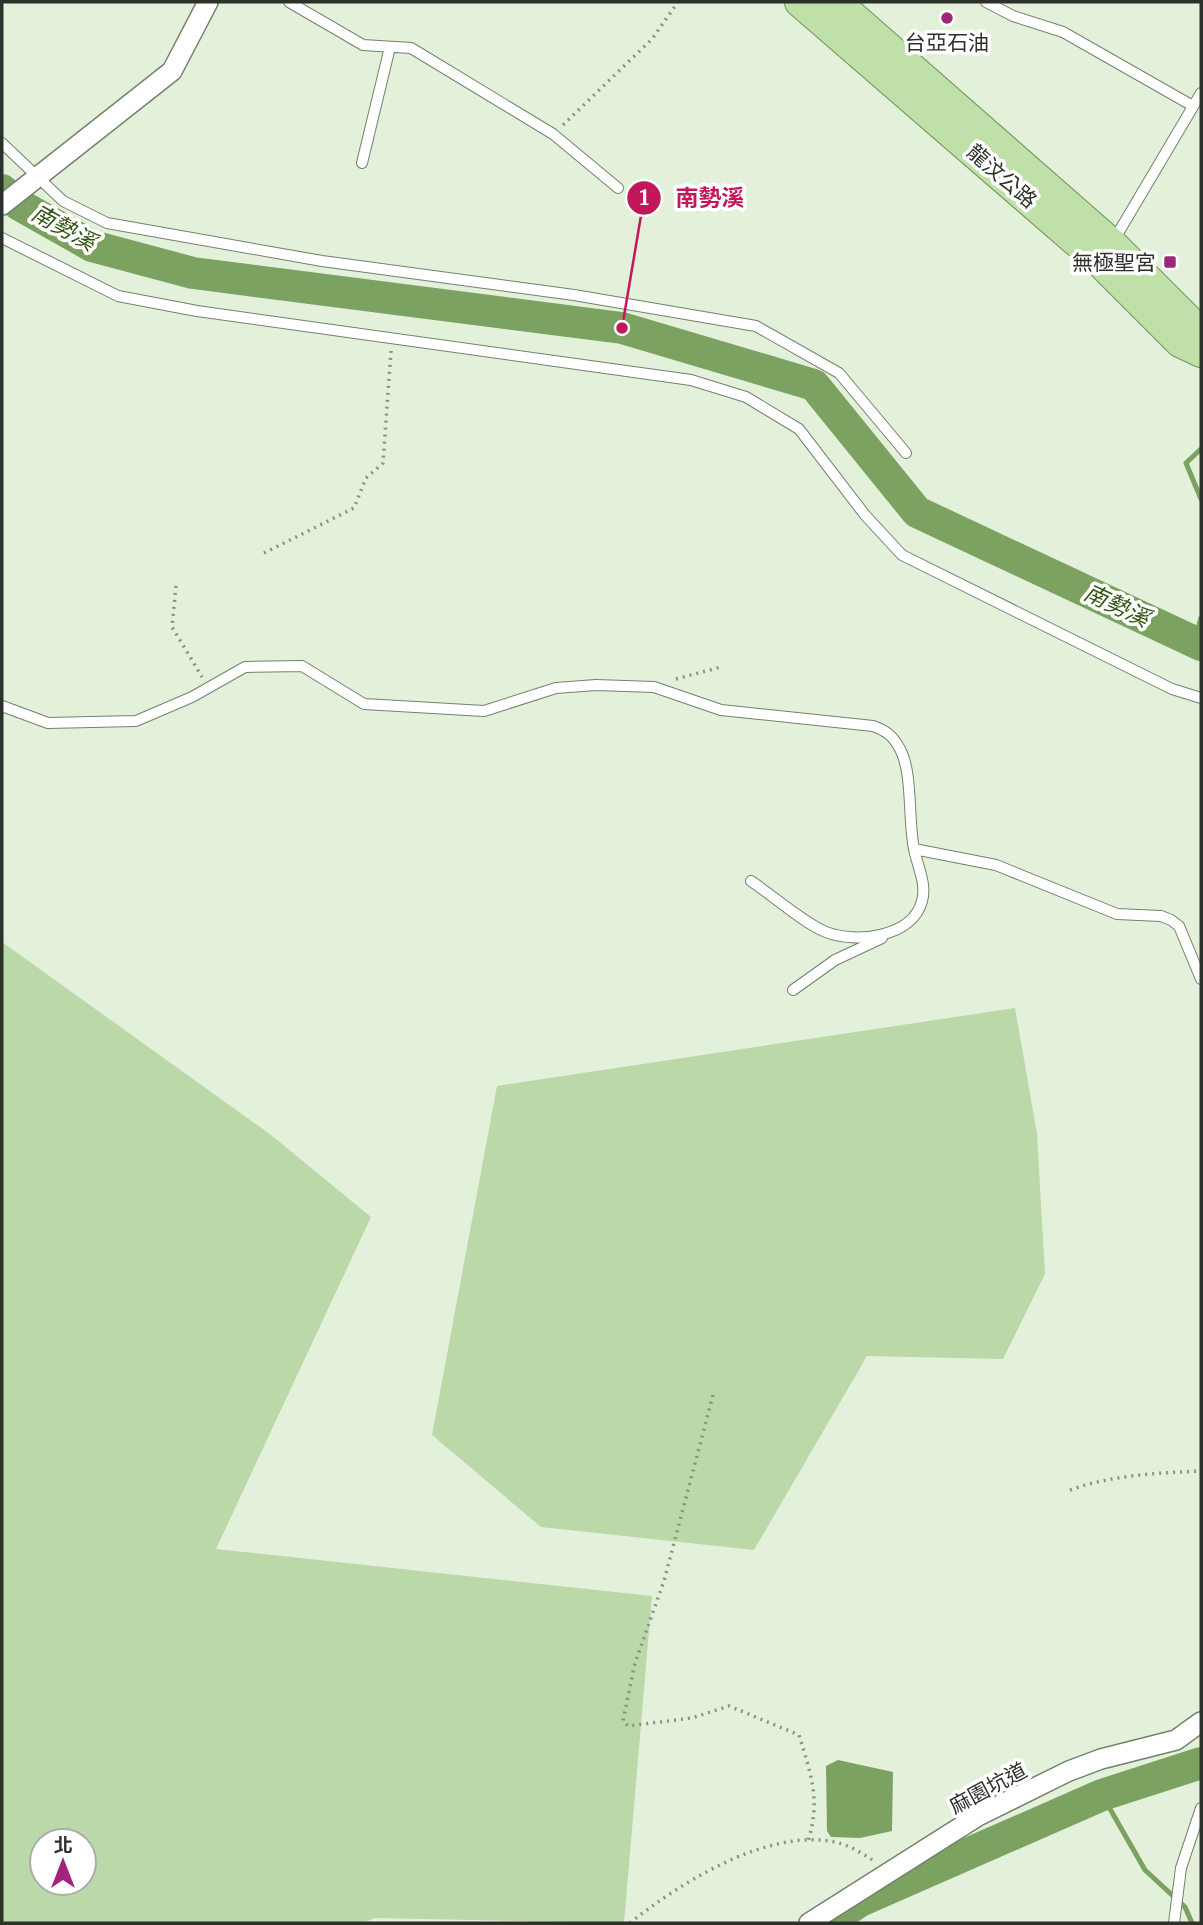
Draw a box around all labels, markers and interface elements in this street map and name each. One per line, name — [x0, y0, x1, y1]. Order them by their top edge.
marker: 台亞石油 — [939, 10, 955, 26]
place label: 台亞石油 — [905, 29, 989, 56]
street label: 龍汶公路 — [961, 138, 1043, 214]
callout: 南勢溪 — [626, 176, 758, 220]
text: 南勢溪 — [676, 183, 745, 212]
text: 1 — [639, 184, 649, 211]
water label: 南勢溪 — [27, 198, 104, 258]
place label: 無極聖宮 — [1072, 249, 1156, 276]
marker: 無極聖宮 — [1162, 254, 1178, 270]
water label: 南勢溪 — [1080, 577, 1157, 634]
street label: 麻園坑道 — [945, 1756, 1031, 1820]
north arrow — [28, 1827, 98, 1897]
text: 北 — [53, 1833, 73, 1857]

